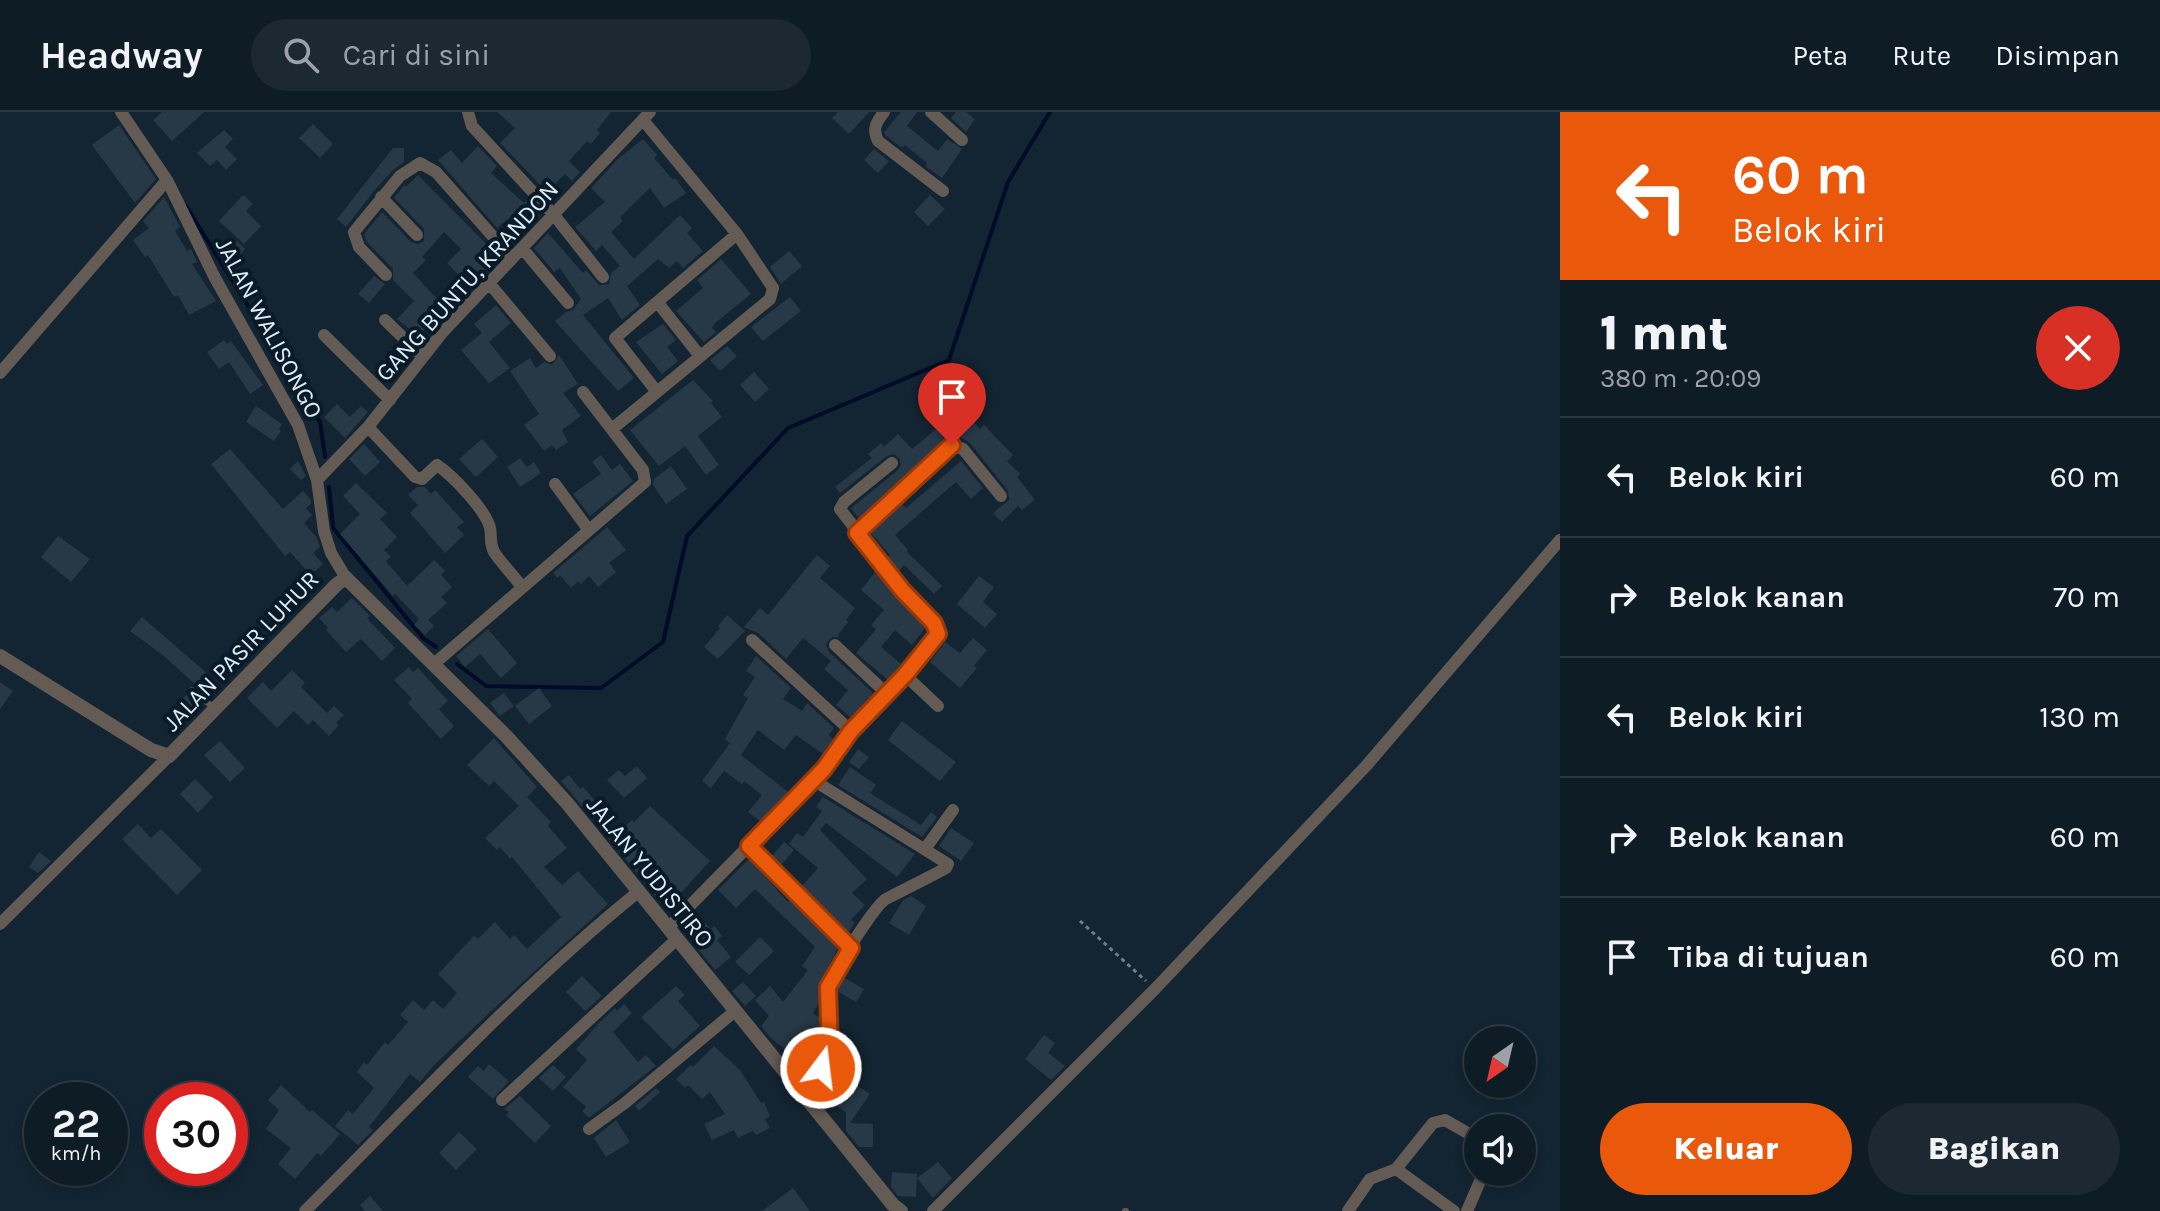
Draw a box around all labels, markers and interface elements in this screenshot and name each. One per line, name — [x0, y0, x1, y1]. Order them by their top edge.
search box — [251, 19, 811, 91]
text: Headway — [40, 33, 203, 78]
icon: search — [279, 33, 323, 77]
text: Cari di sini — [343, 37, 490, 73]
text: Peta — [1792, 39, 1848, 72]
text: Rute — [1892, 39, 1951, 72]
text: Disimpan — [1995, 39, 2120, 72]
text: 60 m — [1732, 142, 1869, 207]
icon: left — [1600, 144, 1704, 248]
street label: GANG BUNTU, KRANDON — [370, 175, 564, 387]
text: Belok kiri — [1732, 209, 1886, 251]
street label: JALAN WALISONGO — [210, 233, 328, 423]
text: 1 mnt — [1600, 305, 1728, 361]
button: close — [2036, 306, 2120, 390]
pin — [918, 363, 986, 445]
text: 380 m · 20:09 — [1600, 363, 1761, 394]
icon: arrive — [930, 375, 974, 419]
icon: left — [1600, 455, 1644, 499]
text: Belok kiri — [1668, 459, 1804, 495]
text: 60 m — [2050, 459, 2120, 495]
street label: JALAN PASIR LUHUR — [157, 565, 325, 737]
icon: right — [1600, 575, 1644, 619]
text: Belok kanan — [1668, 579, 1845, 615]
text: 70 m — [2053, 579, 2120, 615]
icon: left — [1600, 695, 1644, 739]
text: Belok kiri — [1668, 699, 1804, 735]
text: 130 m — [2039, 699, 2120, 735]
street label: JALAN YUDISTIRO — [581, 791, 719, 953]
icon: right — [1600, 815, 1644, 859]
text: Belok kanan — [1668, 819, 1845, 855]
text: 60 m — [2050, 819, 2120, 855]
icon: arrive — [1600, 935, 1644, 979]
text: Tiba di tujuan — [1668, 939, 1869, 975]
text: 60 m — [2050, 939, 2120, 975]
position arrow — [779, 1026, 863, 1110]
north arrow — [1464, 1026, 1536, 1098]
map controls — [1464, 1026, 1536, 1186]
speed limit sign: 30 — [144, 1082, 248, 1186]
text: 22 — [52, 1100, 100, 1147]
button: Keluar — [1600, 1103, 1852, 1195]
button: Bagikan — [1868, 1103, 2120, 1195]
button: sound — [1464, 1114, 1536, 1186]
text: km/h — [51, 1142, 101, 1165]

